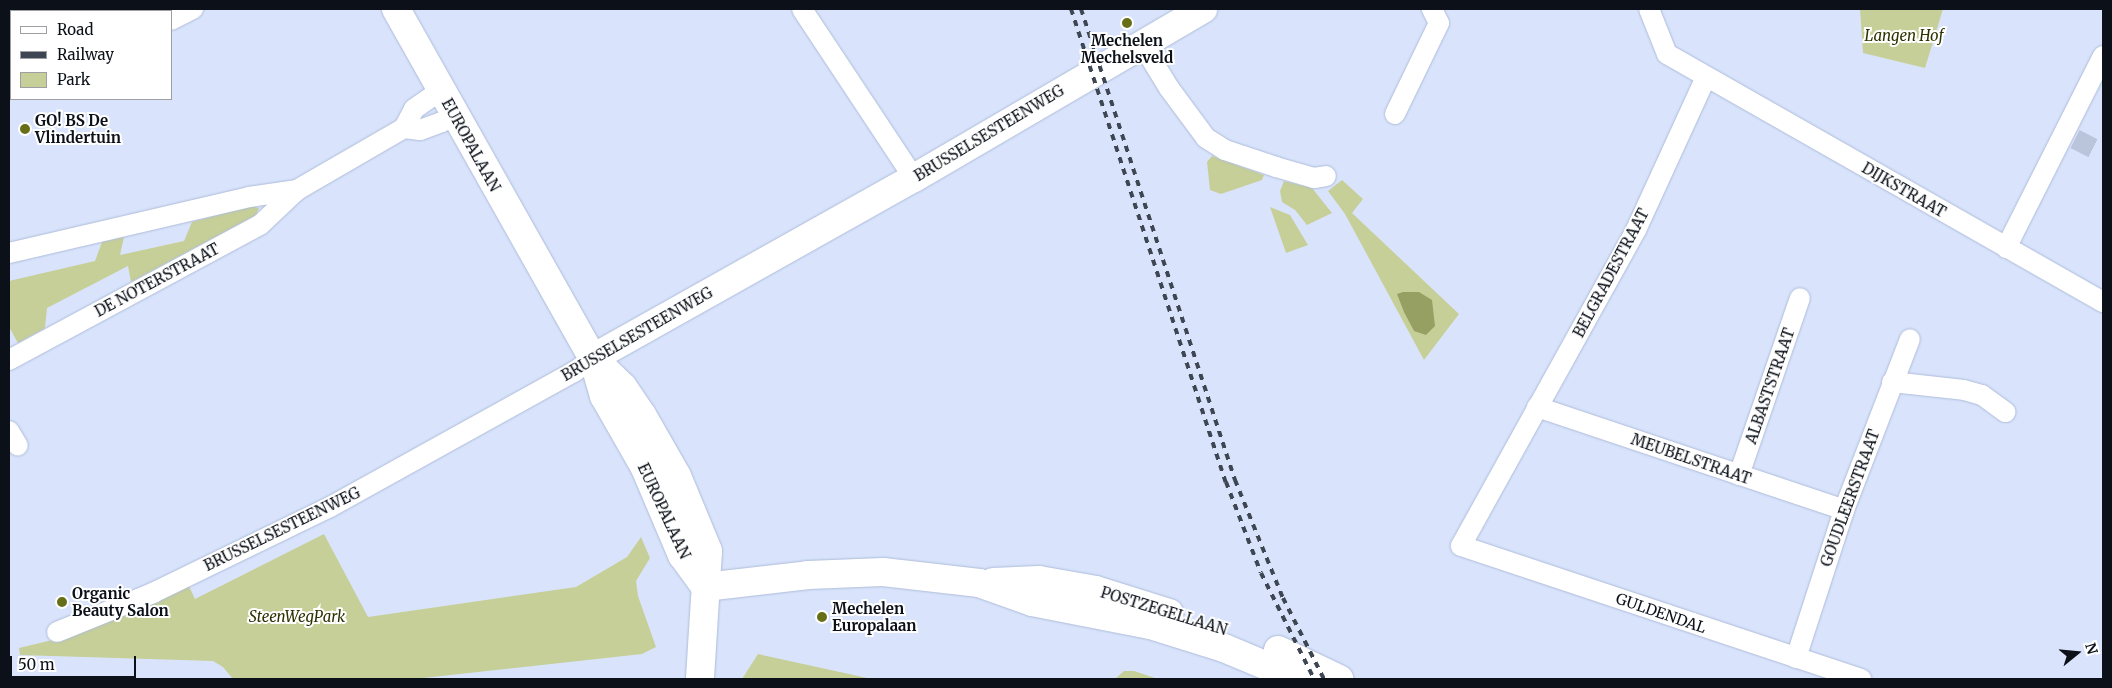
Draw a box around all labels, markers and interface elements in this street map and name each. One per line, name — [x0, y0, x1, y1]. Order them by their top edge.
legend — [10, 10, 172, 100]
marker: Mechelen Mechelsveld — [1121, 17, 1133, 29]
text: Road — [57, 20, 93, 39]
park label: Langen Hof — [1864, 27, 1944, 45]
place label: Mechelen Mechelsveld — [1081, 31, 1173, 66]
text: Railway — [57, 45, 114, 64]
text: Park — [57, 70, 90, 89]
street label: BRUSSELSESTEENWEG — [911, 81, 1067, 185]
street label: EUROPALAAN — [438, 95, 504, 195]
place label: GO! BS De Vlindertuin — [35, 111, 121, 146]
marker: GO! BS De Vlindertuin — [19, 123, 31, 135]
street label: DIJKSTRAAT — [1859, 159, 1949, 221]
street label: BELGRADESTRAAT — [1569, 206, 1653, 340]
street label: DE NOTERSTRAAT — [92, 240, 222, 320]
street label: BRUSSELSESTEENWEG — [558, 283, 716, 385]
street label: ALBASTSTRAAT — [1742, 326, 1798, 446]
street label: GOUDLEERSTRAAT — [1817, 427, 1883, 569]
street label: MEUBELSTRAAT — [1629, 430, 1753, 488]
street label: EUROPALAAN — [634, 460, 694, 562]
street label: BRUSSELSESTEENWEG — [201, 483, 363, 575]
street label: POSTZEGELLAAN — [1098, 583, 1230, 639]
place label: Organic Beauty Salon — [72, 584, 169, 619]
street label: GULDENDAL — [1614, 589, 1708, 637]
marker: Organic Beauty Salon — [56, 596, 68, 608]
place label: Mechelen Europalaan — [832, 599, 917, 634]
park label: SteenWegPark — [249, 608, 345, 626]
marker: Mechelen Europalaan — [816, 611, 828, 623]
north arrow — [2052, 628, 2102, 678]
text: N — [2081, 641, 2102, 657]
scale bar — [12, 646, 139, 678]
text: 50 m — [18, 655, 55, 674]

